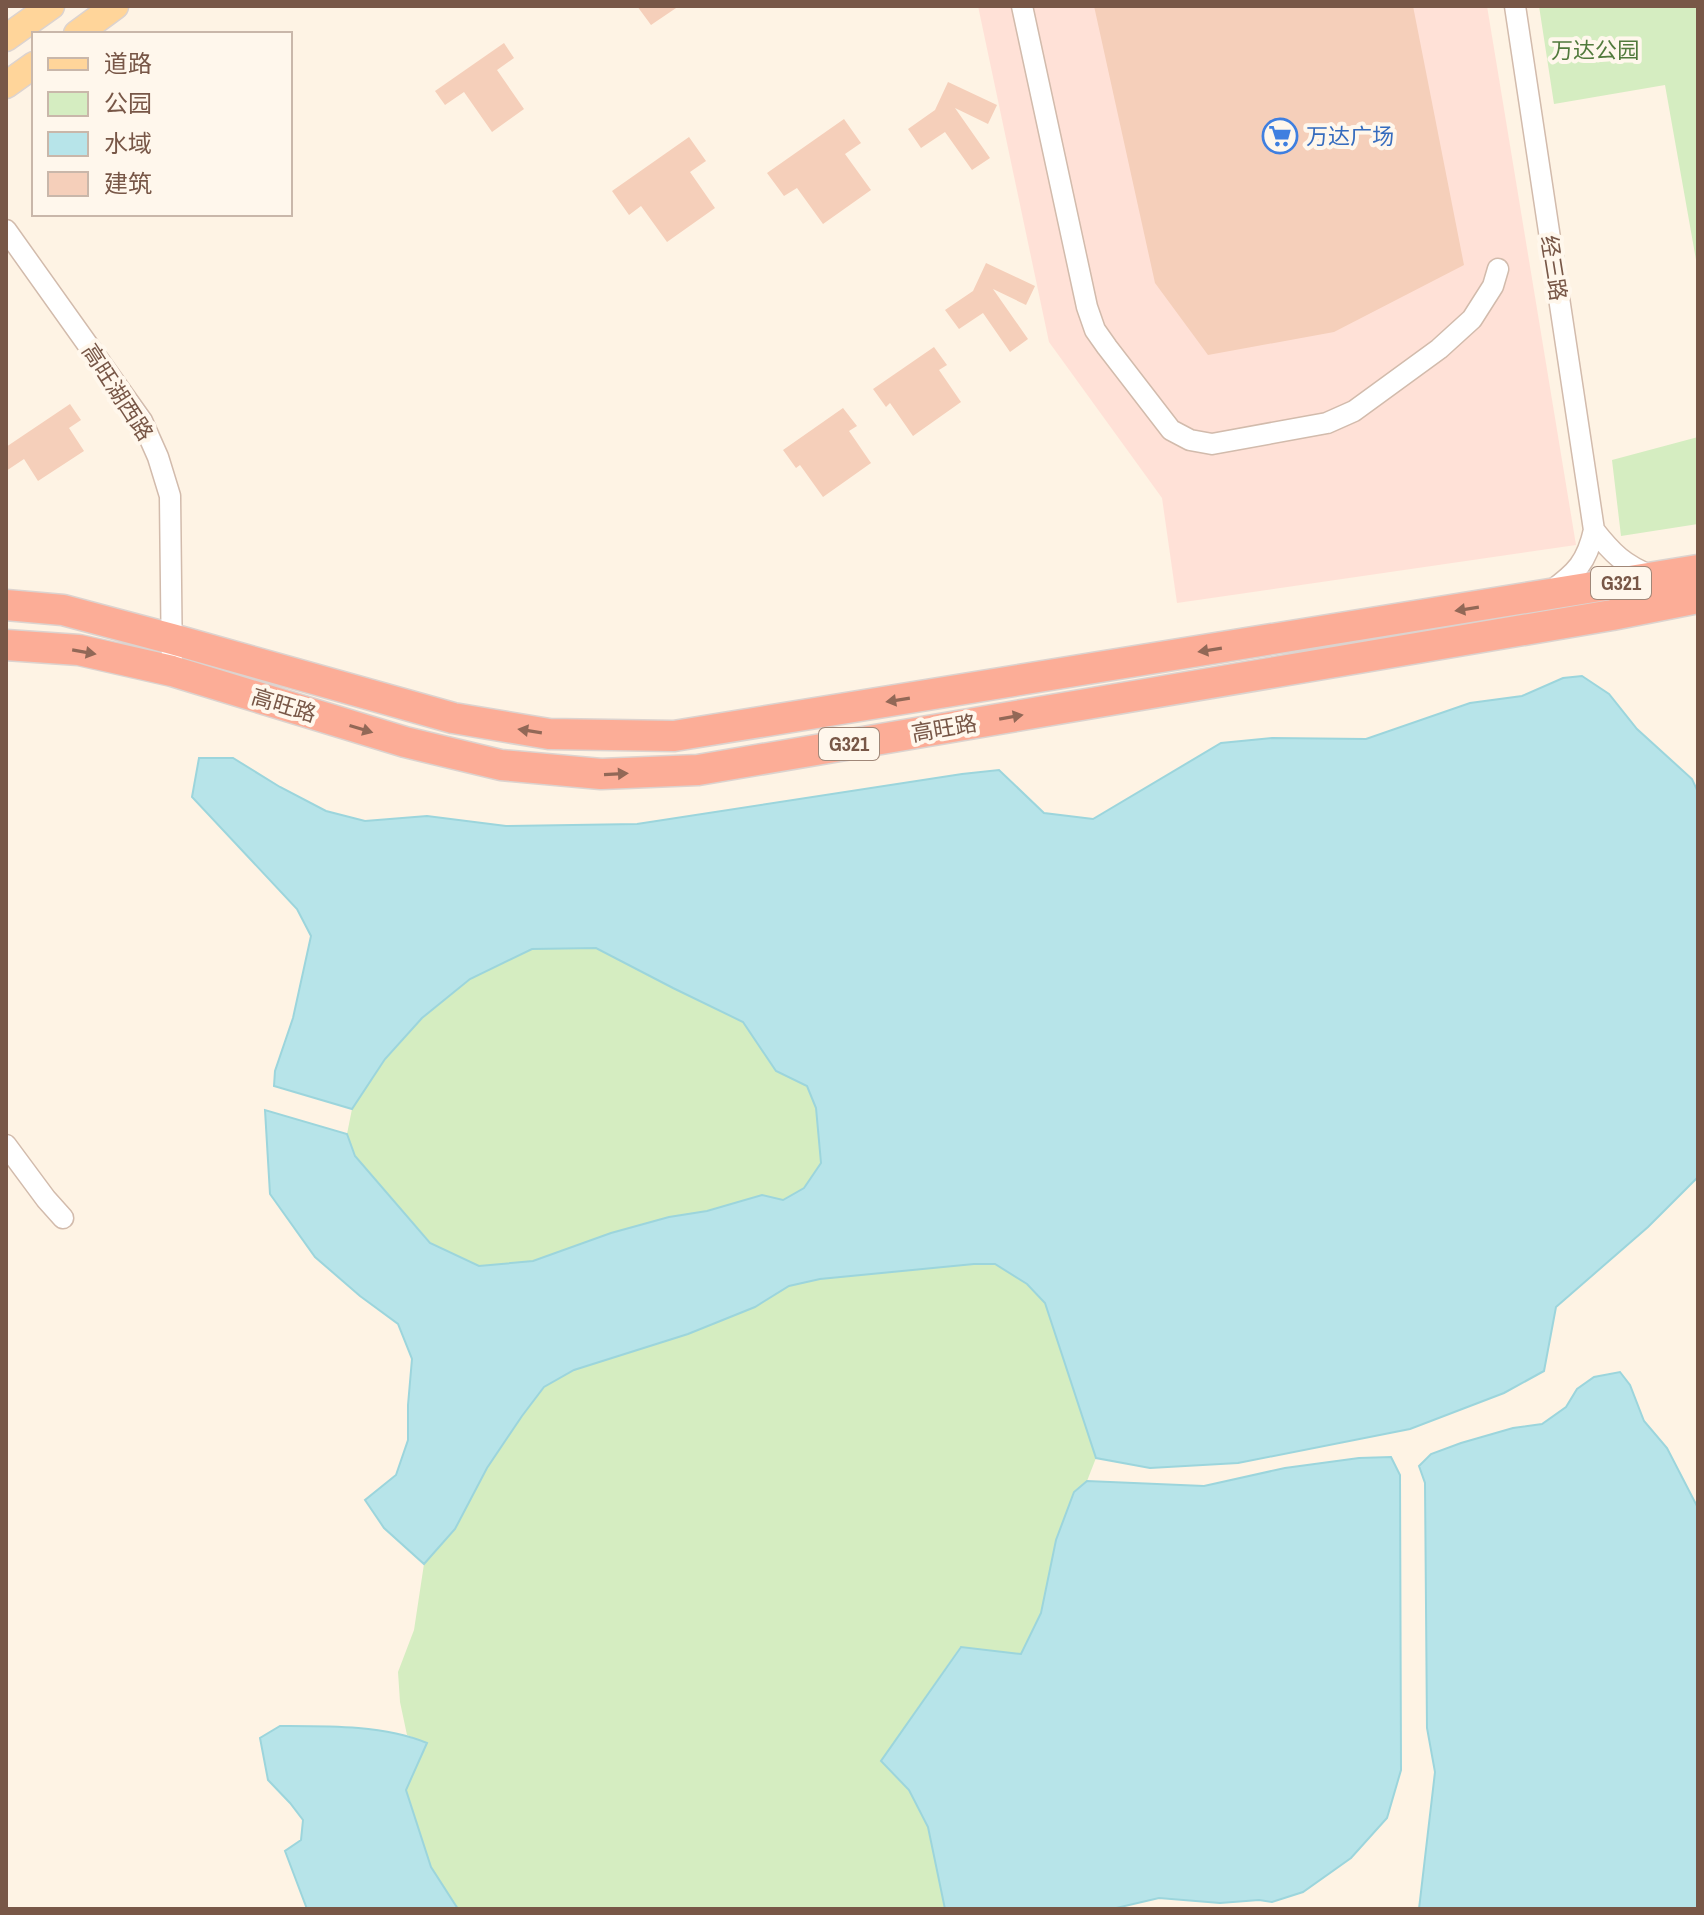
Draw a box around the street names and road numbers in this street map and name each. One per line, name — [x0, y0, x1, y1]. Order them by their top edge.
street label: 经三路 — [1534, 233, 1574, 303]
street label: 高旺湖西路 — [75, 338, 161, 446]
road number: G321 — [1591, 567, 1651, 599]
street label: 高旺路 — [248, 681, 320, 729]
street label: 高旺路 — [909, 707, 979, 749]
road number: G321 — [819, 728, 879, 760]

